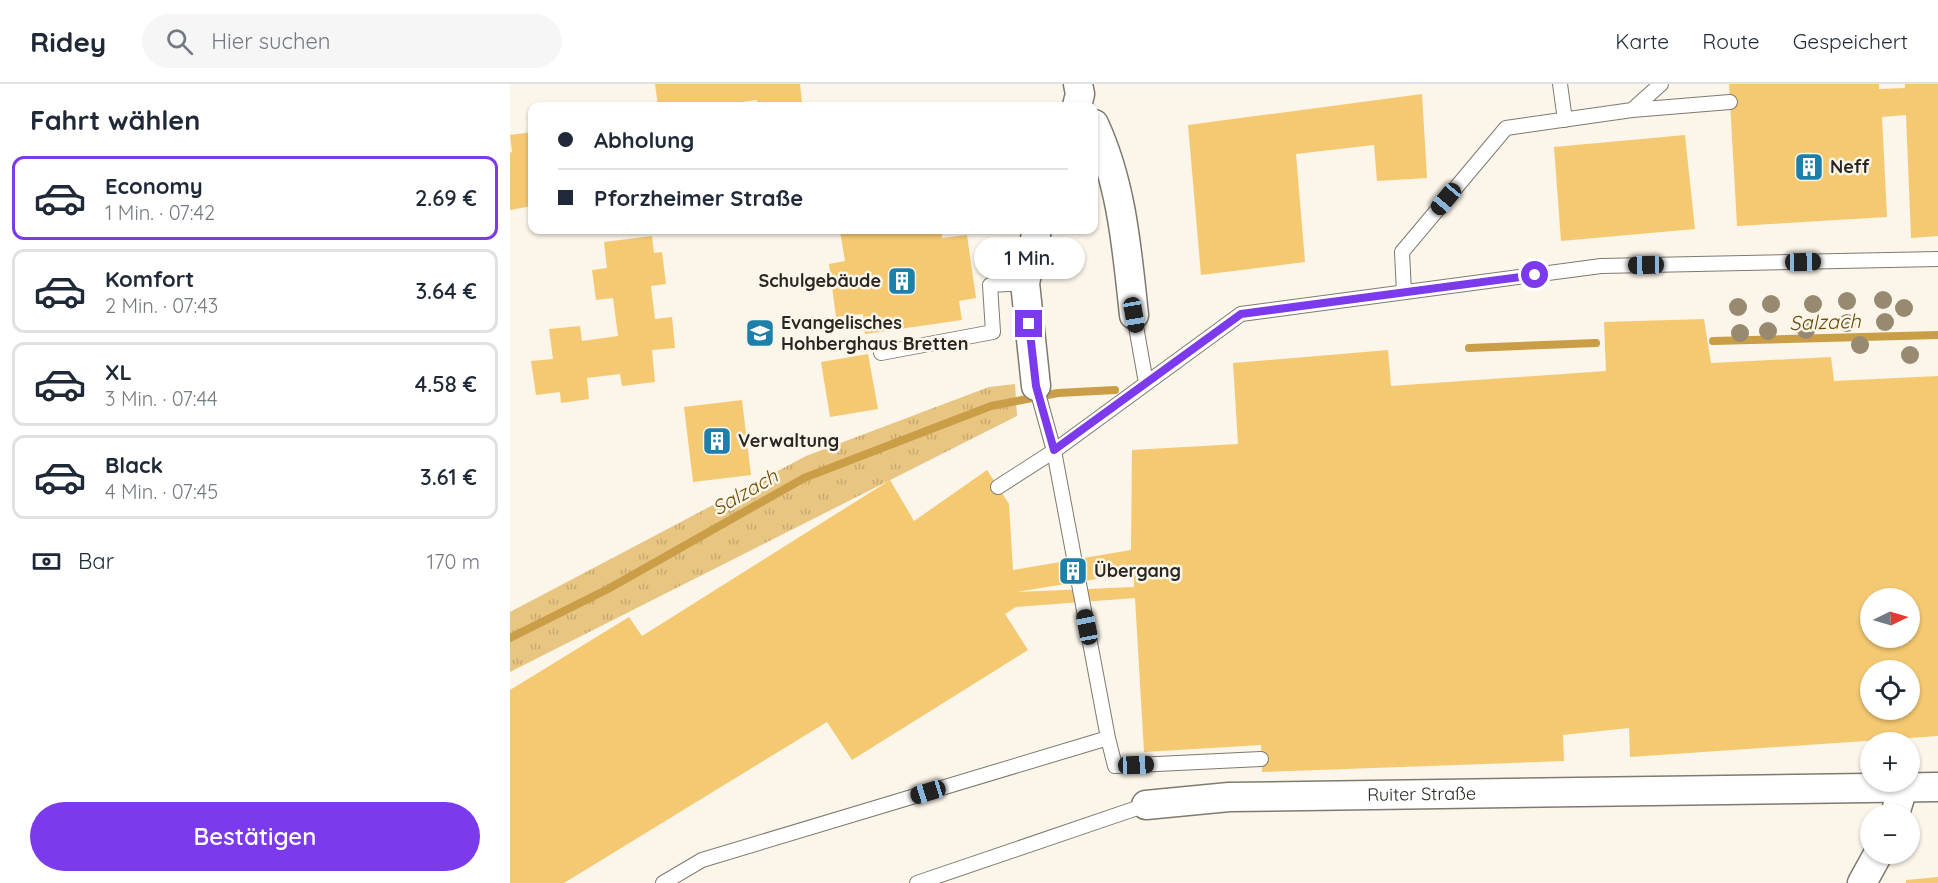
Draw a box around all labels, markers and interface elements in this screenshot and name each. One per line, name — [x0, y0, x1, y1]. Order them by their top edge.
search box — [142, 14, 562, 68]
text: Ridey — [30, 24, 106, 59]
icon: search — [163, 25, 196, 58]
text: Hier suchen — [211, 27, 331, 55]
text: Karte — [1615, 28, 1669, 54]
text: Route — [1702, 28, 1760, 54]
text: Gespeichert — [1793, 28, 1908, 54]
text: Fahrt wählen — [30, 103, 200, 137]
text: Abholung — [594, 126, 694, 154]
building icon: Neff — [1793, 151, 1825, 183]
place label: Neff — [1830, 155, 1870, 178]
icon: car — [33, 171, 87, 225]
text: Economy — [105, 172, 203, 200]
car — [1428, 179, 1464, 219]
text: 2.69 € — [415, 184, 477, 212]
text: Pforzheimer Straße — [594, 184, 803, 212]
text: 1 Min. · 07:42 — [105, 200, 215, 225]
callout: 1 Min. — [974, 237, 1084, 279]
text: 1 Min. — [1004, 245, 1055, 270]
car — [1785, 253, 1821, 271]
car — [1628, 256, 1664, 274]
route start — [1521, 261, 1548, 288]
icon: car — [33, 264, 87, 318]
text: Komfort — [105, 265, 194, 293]
building icon: Schulgebäude — [886, 265, 918, 297]
place label: Schulgebäude — [758, 269, 881, 292]
text: 3.64 € — [415, 277, 477, 305]
text: 2 Min. · 07:43 — [105, 293, 218, 318]
car — [1122, 296, 1146, 334]
water label: Salzach — [1789, 308, 1862, 335]
route end — [1015, 310, 1042, 337]
place label: Evangelisches Hohberghaus Bretten — [781, 311, 968, 355]
school or university icon: Evangelisches Hohberghaus Bretten — [744, 317, 776, 349]
icon: car — [33, 357, 87, 411]
text: XL — [105, 358, 132, 386]
text: 4.58 € — [415, 370, 477, 398]
text: 3 Min. · 07:44 — [105, 386, 218, 411]
building icon: Verwaltung — [701, 425, 733, 457]
place label: Verwaltung — [738, 429, 839, 452]
icon: car — [33, 450, 87, 504]
text: Black — [105, 451, 163, 479]
text: 3.61 € — [420, 463, 477, 491]
water label: Salzach — [708, 463, 782, 520]
text: 4 Min. · 07:45 — [105, 479, 218, 504]
icon: cash — [30, 545, 63, 578]
text: Bar — [78, 547, 114, 575]
text: 170 m — [427, 549, 480, 574]
building icon: Übergang — [1057, 555, 1089, 587]
place label: Übergang — [1094, 559, 1181, 582]
north arrow — [1860, 588, 1920, 648]
map controls — [1860, 588, 1920, 864]
car — [1075, 608, 1099, 646]
button: locate — [1860, 660, 1920, 720]
button: + — [1860, 732, 1920, 792]
car — [1118, 755, 1154, 775]
car — [908, 778, 948, 806]
street label: Ruiter Straße — [1367, 782, 1476, 806]
button: Bestätigen — [30, 802, 480, 871]
button: − — [1860, 804, 1920, 864]

